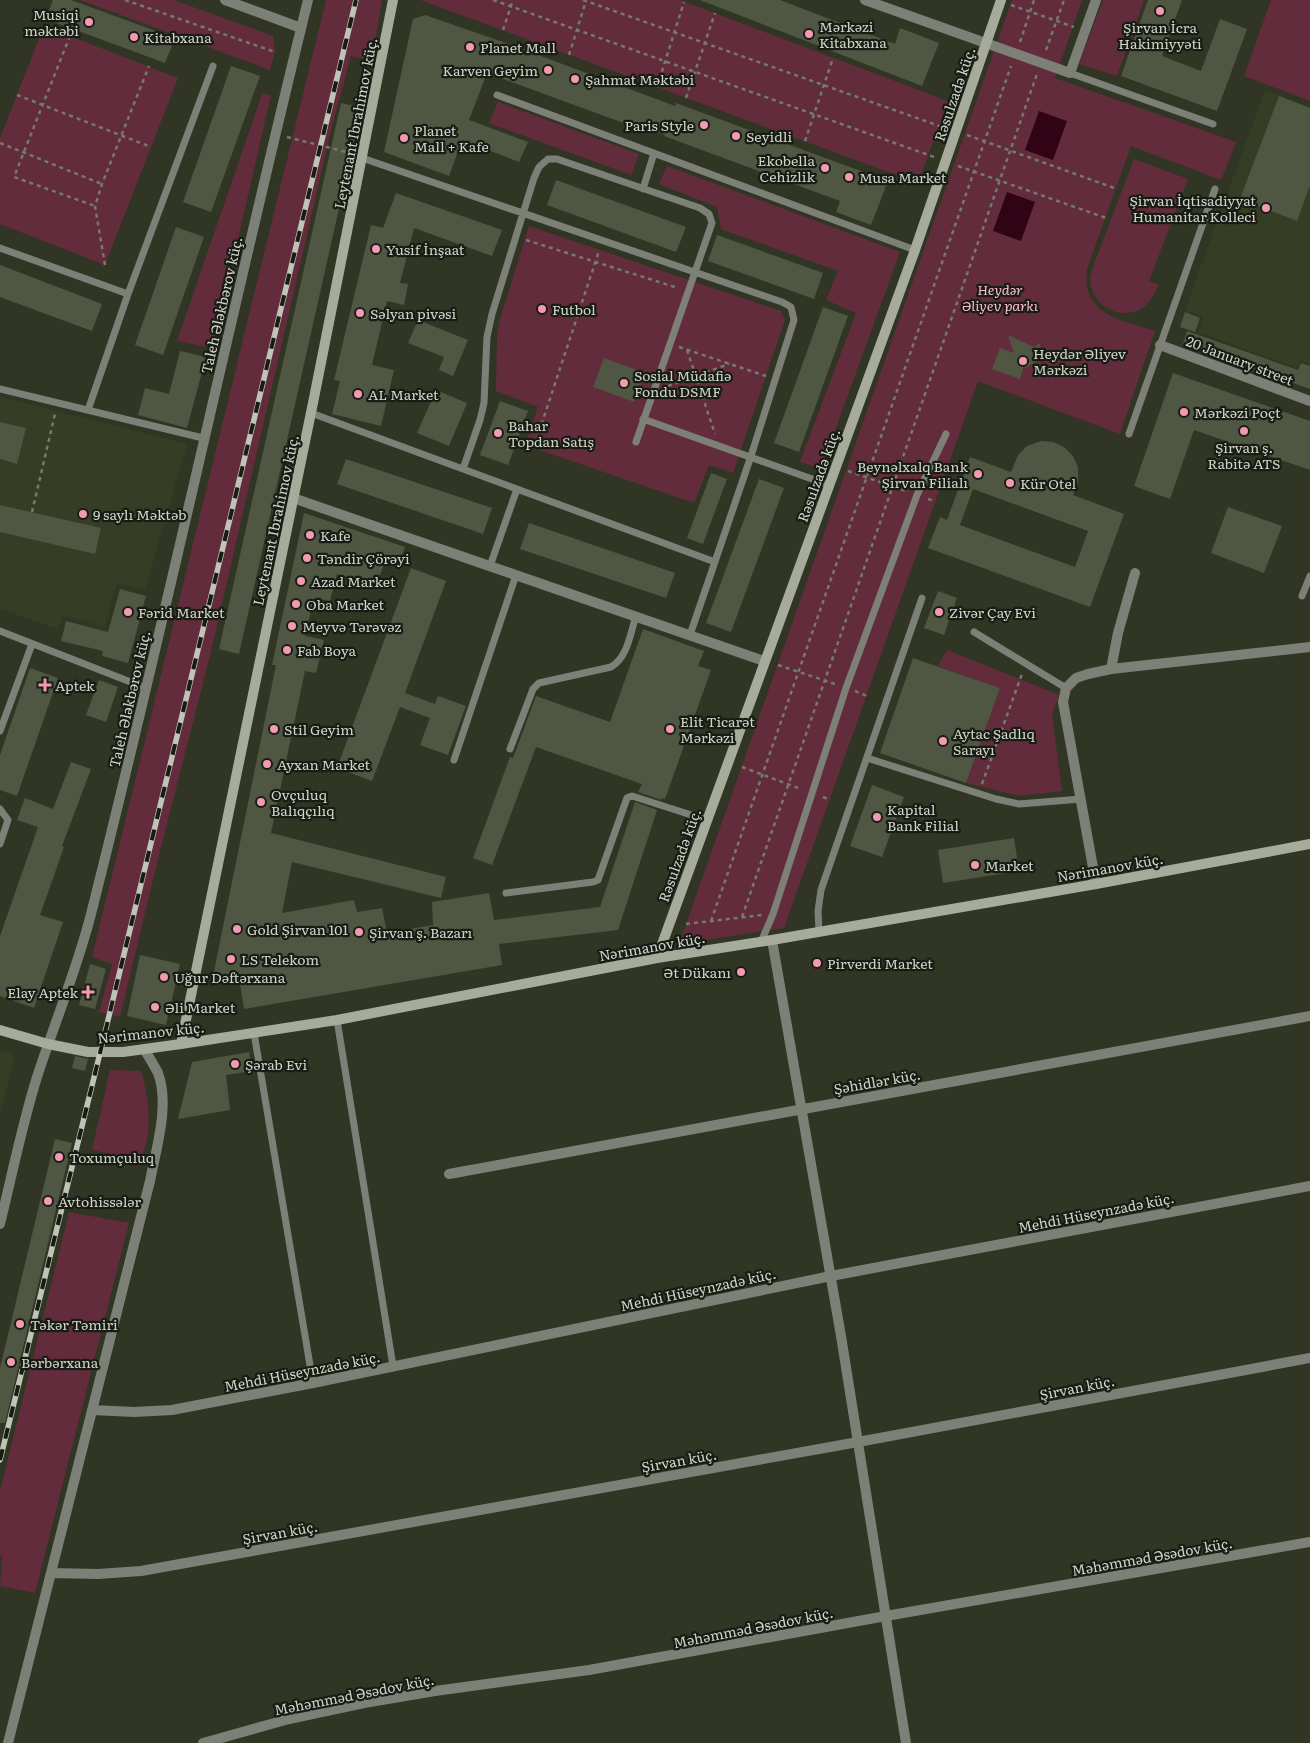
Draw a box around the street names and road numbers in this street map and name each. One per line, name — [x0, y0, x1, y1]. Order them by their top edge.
street label: Leytenant Ibrahimov küç. — [329, 35, 381, 211]
street label: Rəsulzadə küç. — [929, 44, 979, 144]
street label: Taleh Ələkbərov küç. — [195, 234, 247, 376]
street label: 20 January street — [1184, 330, 1297, 390]
street label: Rəsulzadə küç. — [792, 425, 844, 525]
street label: Leytenant Ibrahimov küç. — [247, 433, 303, 607]
street label: Taleh Ələkbərov küç. — [103, 628, 155, 770]
street label: Rəsulzadə küç. — [653, 805, 705, 905]
street label: Nərimanov küç. — [1055, 848, 1165, 886]
street label: Nərimanov küç. — [597, 927, 707, 965]
street label: Nərimanov küç. — [96, 1016, 206, 1048]
street label: Şəhidlər küç. — [832, 1063, 922, 1099]
street label: Mehdi Hüseynzadə küç. — [1016, 1187, 1176, 1237]
street label: Mehdi Hüseynzadə küç. — [618, 1263, 778, 1315]
street label: Mehdi Hüseynzadə küç. — [222, 1346, 382, 1396]
street label: Şirvan küç. — [1038, 1370, 1116, 1404]
street label: Şirvan küç. — [640, 1444, 718, 1476]
street label: Şirvan küç. — [241, 1516, 319, 1548]
street label: Məhəmməd Əsədov küç. — [1070, 1532, 1234, 1580]
street label: Məhəmməd Əsədov küç. — [671, 1602, 835, 1652]
street label: Məhəmməd Əsədov küç. — [272, 1669, 436, 1719]

